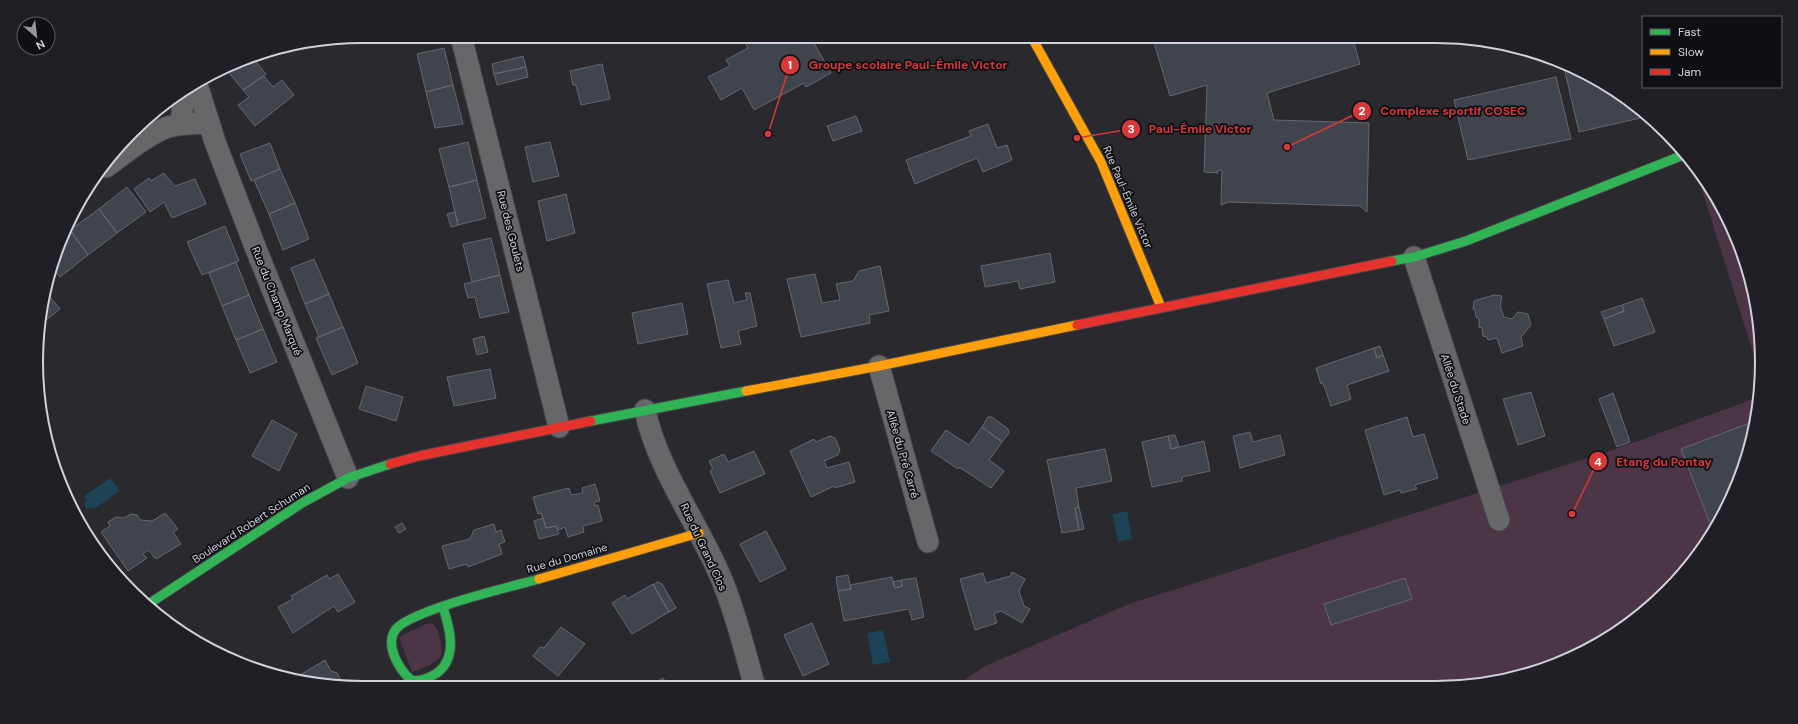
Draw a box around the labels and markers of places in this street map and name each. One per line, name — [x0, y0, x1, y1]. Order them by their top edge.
callout: Groupe scolaire Paul-Émile Victor — [780, 53, 1015, 77]
callout: Complexe sportif COSEC — [1352, 99, 1533, 123]
callout: Paul-Émile Victor — [1121, 117, 1260, 141]
callout: Etang du Pontay — [1588, 449, 1720, 473]

